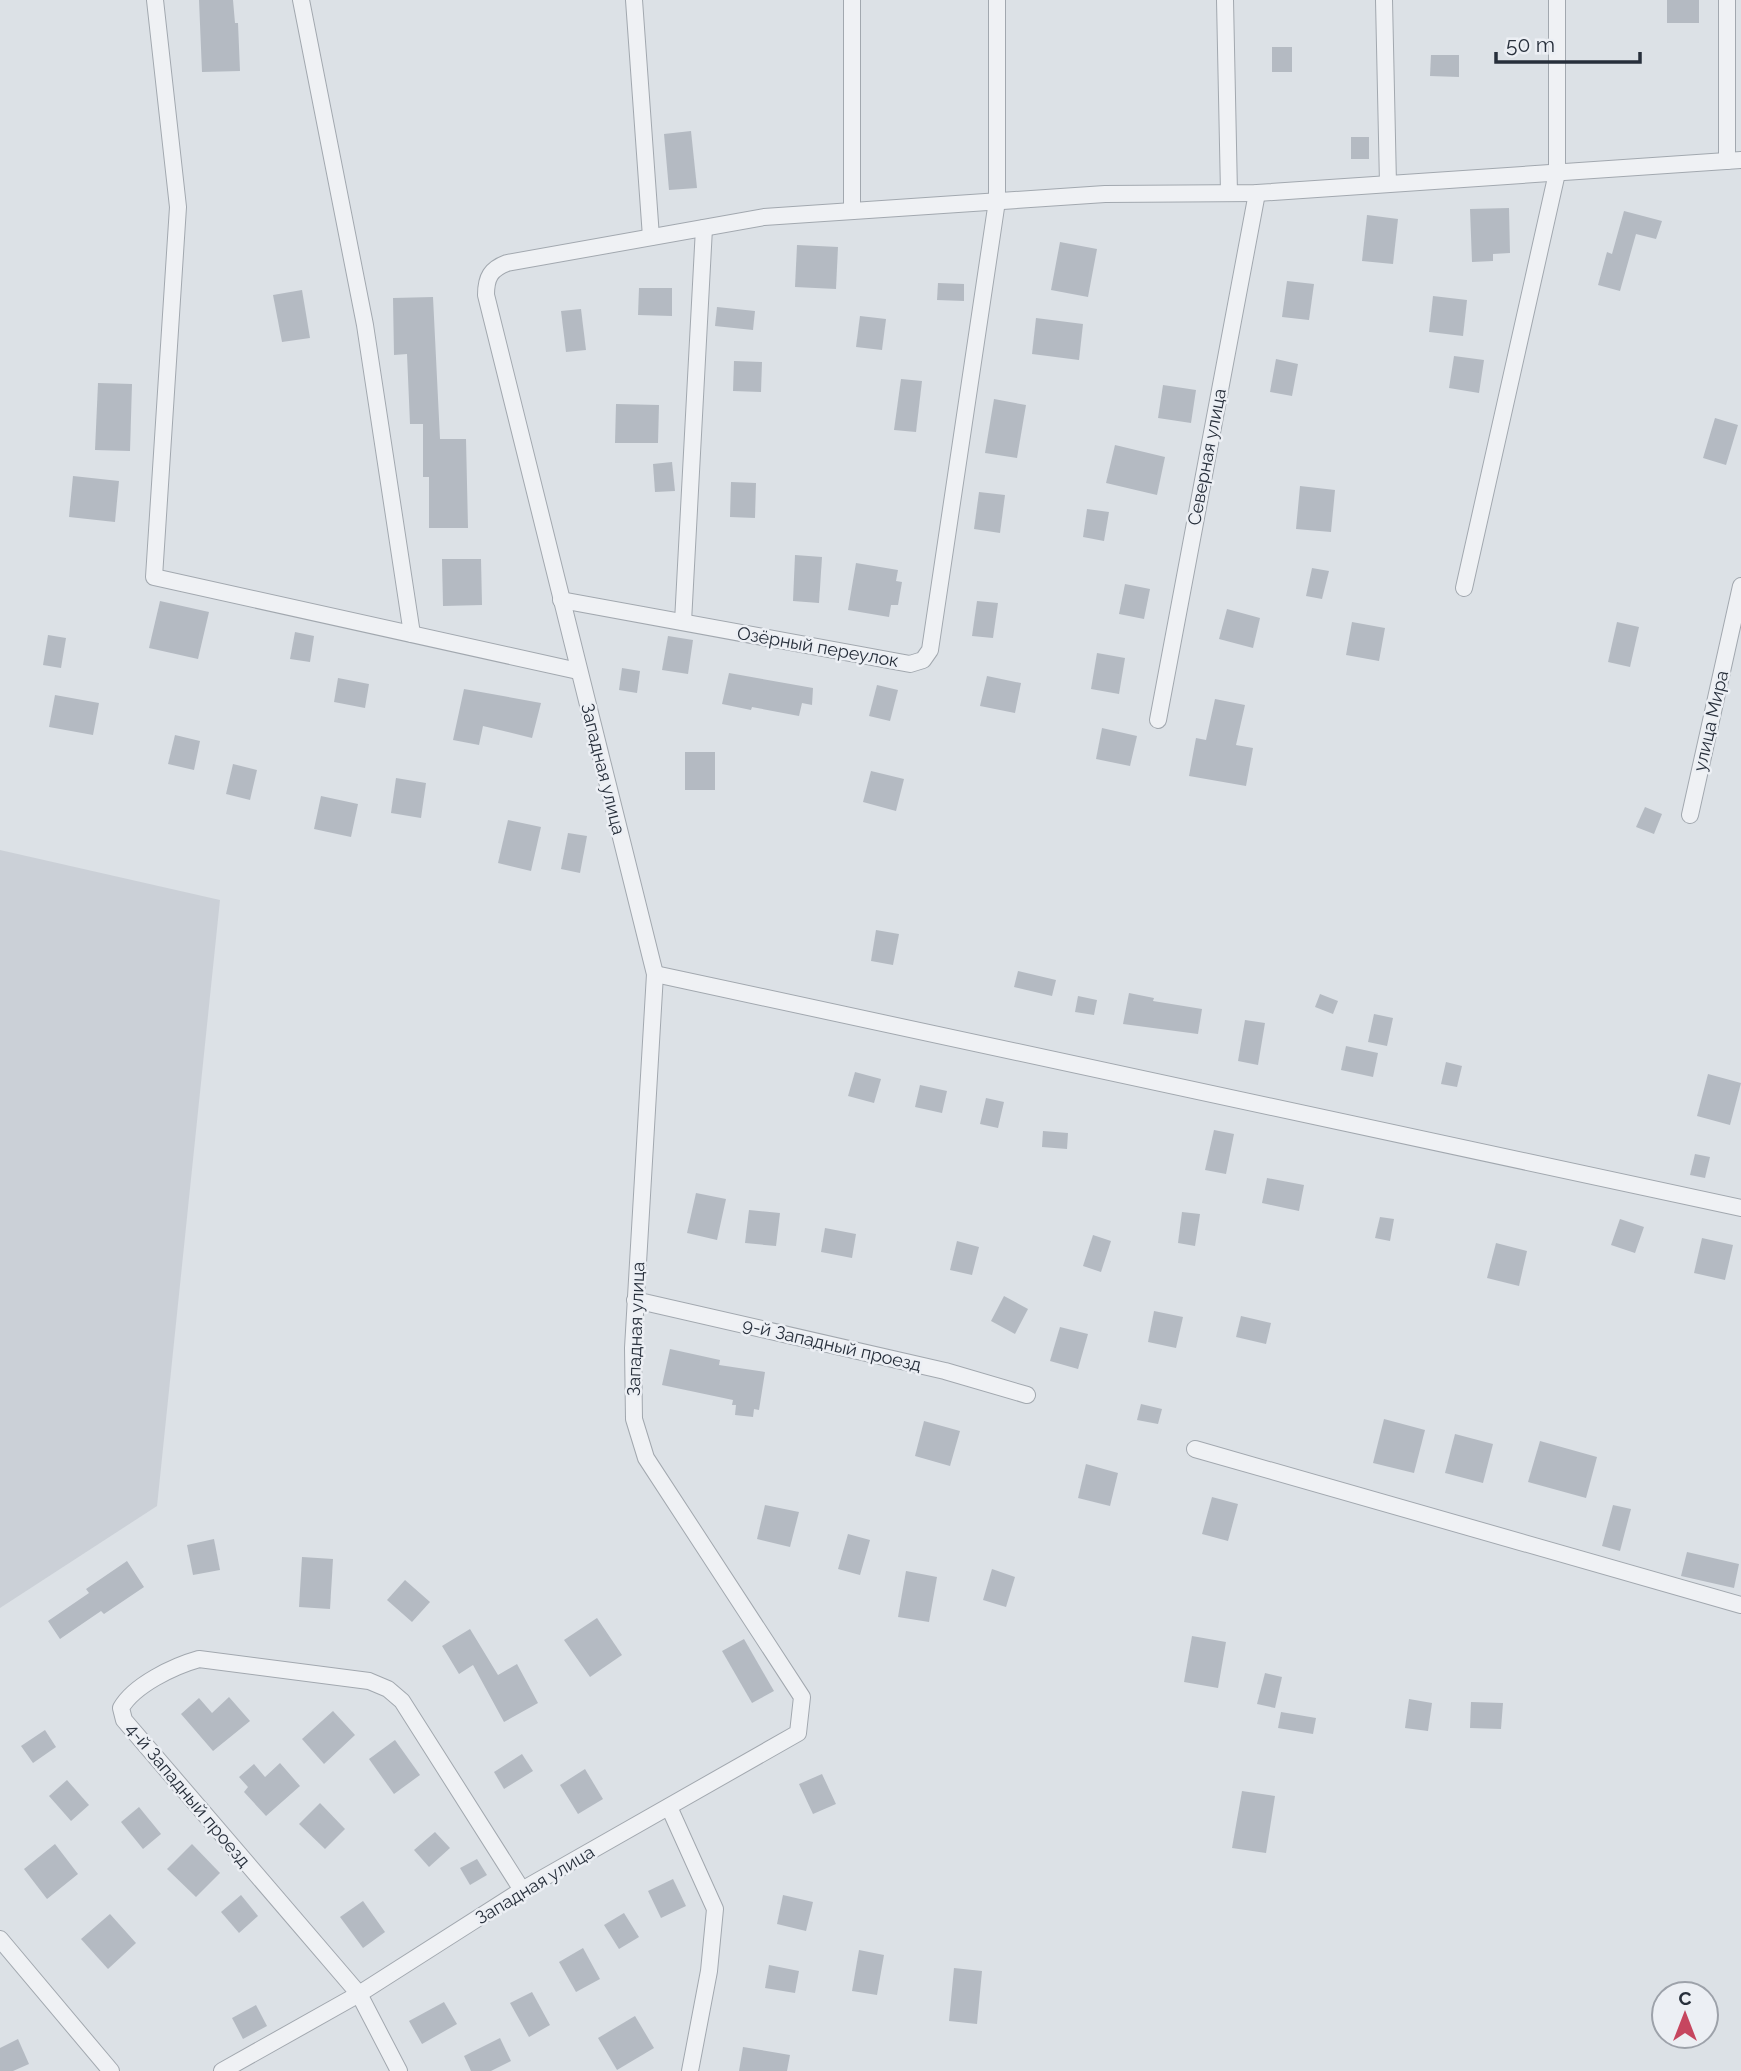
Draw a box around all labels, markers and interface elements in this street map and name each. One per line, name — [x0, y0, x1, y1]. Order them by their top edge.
scale bar — [1496, 21, 1640, 65]
text: 50 m — [1506, 32, 1555, 57]
street label: Северная улица — [1183, 387, 1230, 527]
street label: Озёрный переулок — [736, 622, 901, 671]
street label: улица Мира — [1689, 668, 1732, 773]
street label: Западная улица — [577, 701, 630, 837]
street label: Западная улица — [623, 1261, 648, 1397]
street label: 9-й Западный проезд — [741, 1314, 924, 1375]
street label: 4-й Западный проезд — [122, 1718, 255, 1871]
street label: Западная улица — [472, 1841, 598, 1928]
north arrow — [1650, 1980, 1720, 2050]
text: С — [1678, 1987, 1692, 2009]

